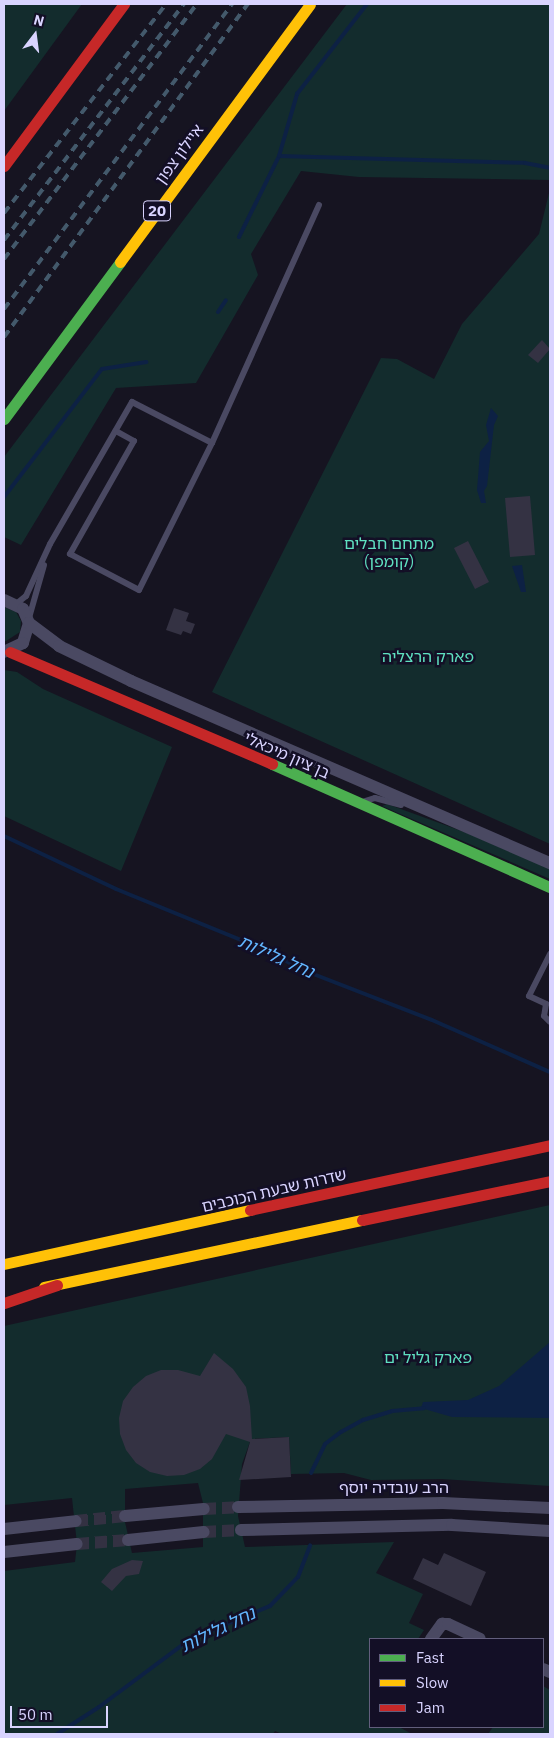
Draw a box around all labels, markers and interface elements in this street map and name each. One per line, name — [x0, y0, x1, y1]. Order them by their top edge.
north arrow — [10, 10, 60, 60]
text: N — [32, 11, 46, 31]
street label: איילון צפון — [151, 120, 207, 188]
road number: 20 — [142, 198, 172, 224]
park label: מתחם חבלים (קומפן) — [344, 533, 434, 571]
park label: פארק הרצליה — [382, 646, 474, 666]
street label: בן ציון מיכאלי — [241, 728, 333, 782]
water label: נחל גלילות — [235, 931, 317, 983]
street label: שדרות שבעת הכוכבים — [200, 1164, 348, 1216]
park label: פארק גליל ים — [384, 1347, 472, 1367]
street label: הרב עובדיה יוסף — [339, 1477, 449, 1497]
water label: נחל גלילות — [177, 1603, 259, 1657]
legend — [369, 1638, 544, 1728]
text: Fast — [416, 1648, 444, 1667]
text: Slow — [416, 1673, 449, 1692]
scale bar — [12, 1696, 110, 1728]
text: Jam — [416, 1698, 445, 1717]
text: 50 m — [18, 1705, 53, 1724]

